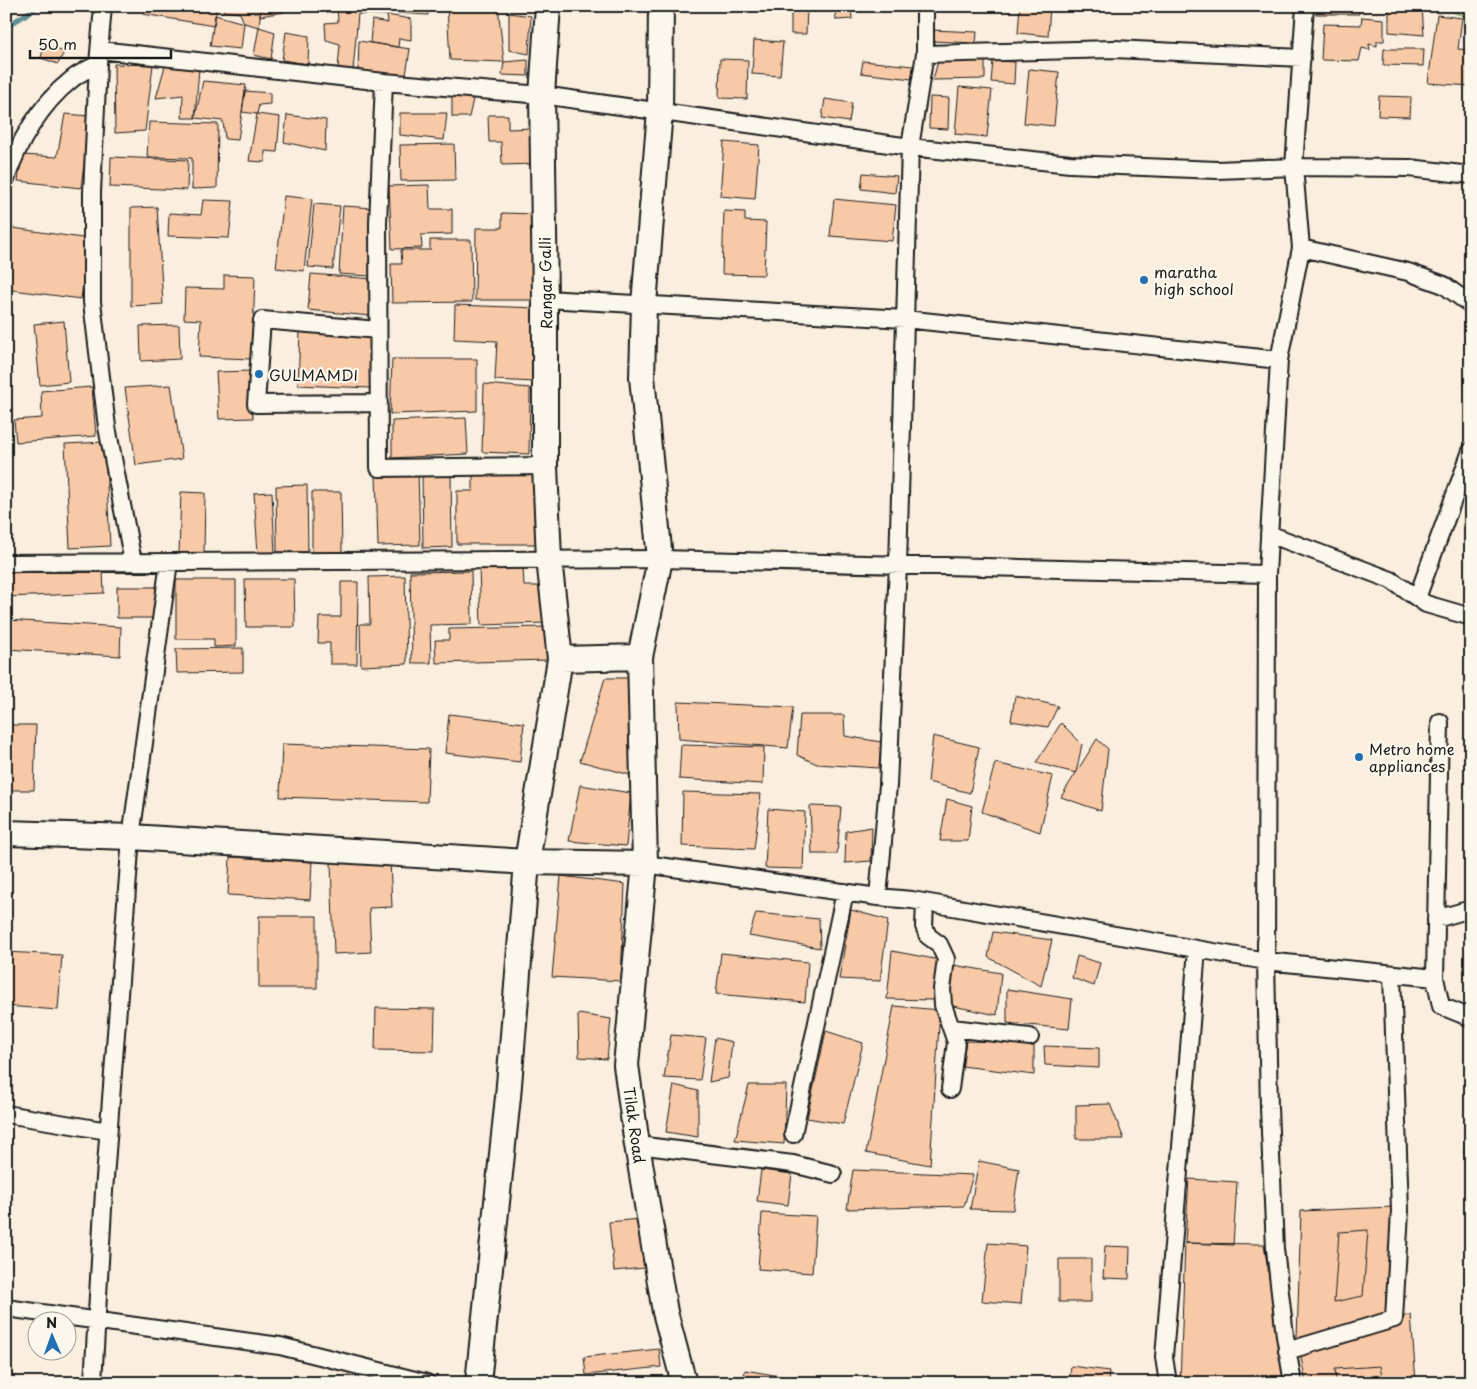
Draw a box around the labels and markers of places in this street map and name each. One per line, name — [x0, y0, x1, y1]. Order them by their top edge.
place label: maratha high school — [1154, 260, 1234, 300]
marker: maratha high school — [1138, 274, 1150, 286]
place label: GULMAMDI — [269, 363, 358, 386]
marker: GULMAMDI — [253, 368, 265, 380]
place label: Metro home appliances — [1369, 737, 1455, 777]
marker: Metro home appliances — [1353, 751, 1365, 763]

